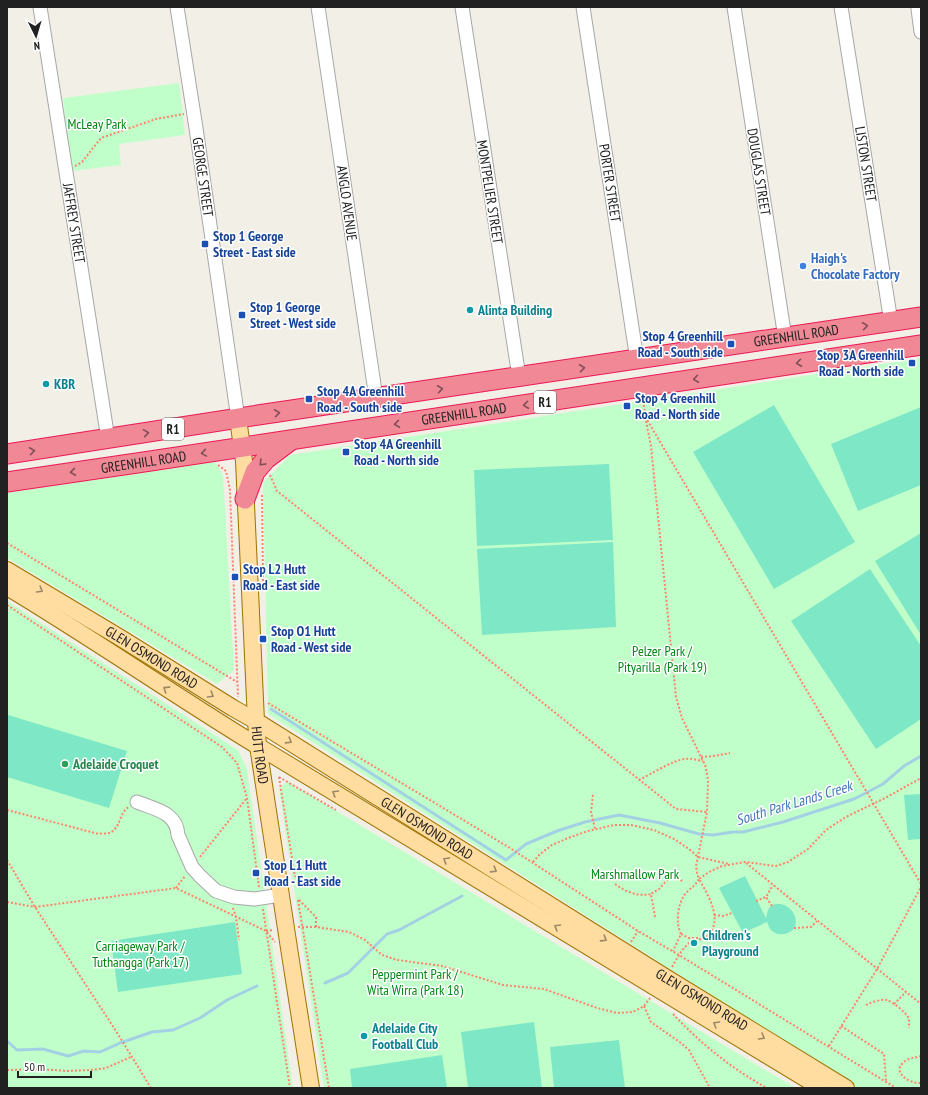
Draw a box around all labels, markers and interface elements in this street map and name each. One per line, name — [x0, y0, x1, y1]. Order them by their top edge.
north arrow — [16, 16, 56, 56]
text: N — [33, 39, 40, 53]
park label: McLeay Park — [67, 115, 127, 133]
street label: LISTON STREET — [851, 125, 881, 204]
street label: DOUGLAS STREET — [743, 127, 775, 218]
street label: GEORGE STREET — [189, 136, 218, 219]
street label: MONTPELIER STREET — [473, 139, 507, 246]
street label: PORTER STREET — [595, 143, 625, 224]
street label: ANGLO AVENUE — [333, 164, 361, 242]
street label: JAFFREY STREET — [59, 181, 89, 265]
place label: Stop 1 George Street - East side — [213, 227, 296, 261]
marker: Stop 1 George Street - East side — [200, 239, 210, 249]
place label: Haigh's Chocolate Factory — [811, 249, 900, 283]
marker: Haigh's Chocolate Factory — [798, 261, 808, 271]
place label: Stop 1 George Street - West side — [250, 298, 336, 332]
place label: Alinta Building — [477, 301, 552, 319]
marker: Alinta Building — [465, 305, 475, 315]
marker: Stop 1 George Street - West side — [237, 310, 247, 320]
street label: GREENHILL ROAD — [752, 320, 840, 351]
one-way arrow — [862, 322, 868, 331]
place label: Stop 4 Greenhill Road - South side — [638, 327, 724, 361]
marker: Stop 4 Greenhill Road - South side — [726, 339, 736, 349]
place label: Stop 3A Greenhill Road - North side — [817, 346, 905, 380]
one-way arrow — [796, 358, 802, 367]
marker: Stop 3A Greenhill Road - North side — [907, 358, 917, 368]
one-way arrow — [579, 364, 585, 373]
one-way arrow — [692, 374, 699, 383]
place label: KBR — [54, 375, 75, 393]
marker: KBR — [41, 379, 51, 389]
place label: Stop 4A Greenhill Road - South side — [317, 382, 405, 416]
one-way arrow — [437, 385, 443, 394]
place label: Stop 4 Greenhill Road - North side — [635, 389, 720, 423]
road number: R1 — [534, 391, 556, 413]
marker: Stop 4A Greenhill Road - South side — [304, 394, 314, 404]
street label: GREENHILL ROAD — [420, 399, 508, 429]
one-way arrow — [522, 400, 529, 409]
marker: Stop 4 Greenhill Road - North side — [622, 401, 632, 411]
one-way arrow — [274, 409, 280, 418]
road number: R1 — [162, 418, 184, 440]
one-way arrow — [394, 419, 400, 428]
one-way arrow — [143, 429, 149, 438]
place label: Stop 4A Greenhill Road - North side — [354, 435, 442, 469]
one-way arrow — [29, 447, 35, 456]
street label: GREENHILL ROAD — [100, 447, 187, 477]
marker: Stop 4A Greenhill Road - North side — [341, 447, 351, 457]
one-way arrow — [201, 448, 207, 457]
one-way arrow — [260, 458, 267, 466]
one-way arrow — [70, 467, 76, 476]
place label: Stop L2 Hutt Road - East side — [243, 560, 320, 594]
marker: Stop L2 Hutt Road - East side — [230, 572, 240, 582]
one-way arrow — [36, 585, 43, 592]
street label: GLEN OSMOND ROAD — [102, 622, 201, 693]
place label: Stop O1 Hutt Road - West side — [271, 622, 351, 656]
marker: Stop O1 Hutt Road - West side — [258, 634, 268, 644]
park label: Pelzer Park / Pityarilla (Park 19) — [618, 642, 707, 676]
one-way arrow — [163, 687, 170, 694]
one-way arrow — [207, 690, 214, 697]
street label: HUTT ROAD — [247, 726, 273, 785]
one-way arrow — [285, 737, 292, 744]
place label: Adelaide Croquet — [72, 755, 159, 773]
marker: Adelaide Croquet — [60, 759, 70, 769]
water label: South Park Lands Creek — [733, 775, 856, 829]
one-way arrow — [332, 790, 339, 797]
street label: GLEN OSMOND ROAD — [378, 793, 476, 864]
place label: Stop L1 Hutt Road - East side — [264, 856, 341, 890]
one-way arrow — [443, 857, 450, 865]
one-way arrow — [490, 865, 497, 873]
park label: Marshmallow Park — [591, 865, 680, 883]
marker: Stop L1 Hutt Road - East side — [251, 868, 261, 878]
one-way arrow — [554, 925, 561, 932]
place label: Children's Playground — [702, 926, 759, 960]
one-way arrow — [600, 934, 607, 942]
park label: Carriageway Park / Tuthangga (Park 17) — [92, 937, 189, 971]
marker: Children's Playground — [689, 938, 699, 948]
street label: GLEN OSMOND ROAD — [652, 964, 751, 1035]
park label: Peppermint Park / Wita Wirra (Park 18) — [367, 965, 464, 999]
place label: Adelaide City Football Club — [371, 1019, 438, 1053]
one-way arrow — [713, 1021, 720, 1028]
marker: Adelaide City Football Club — [359, 1031, 369, 1041]
one-way arrow — [758, 1032, 765, 1039]
scale bar — [18, 1053, 91, 1079]
text: 50 m — [24, 1059, 45, 1074]

